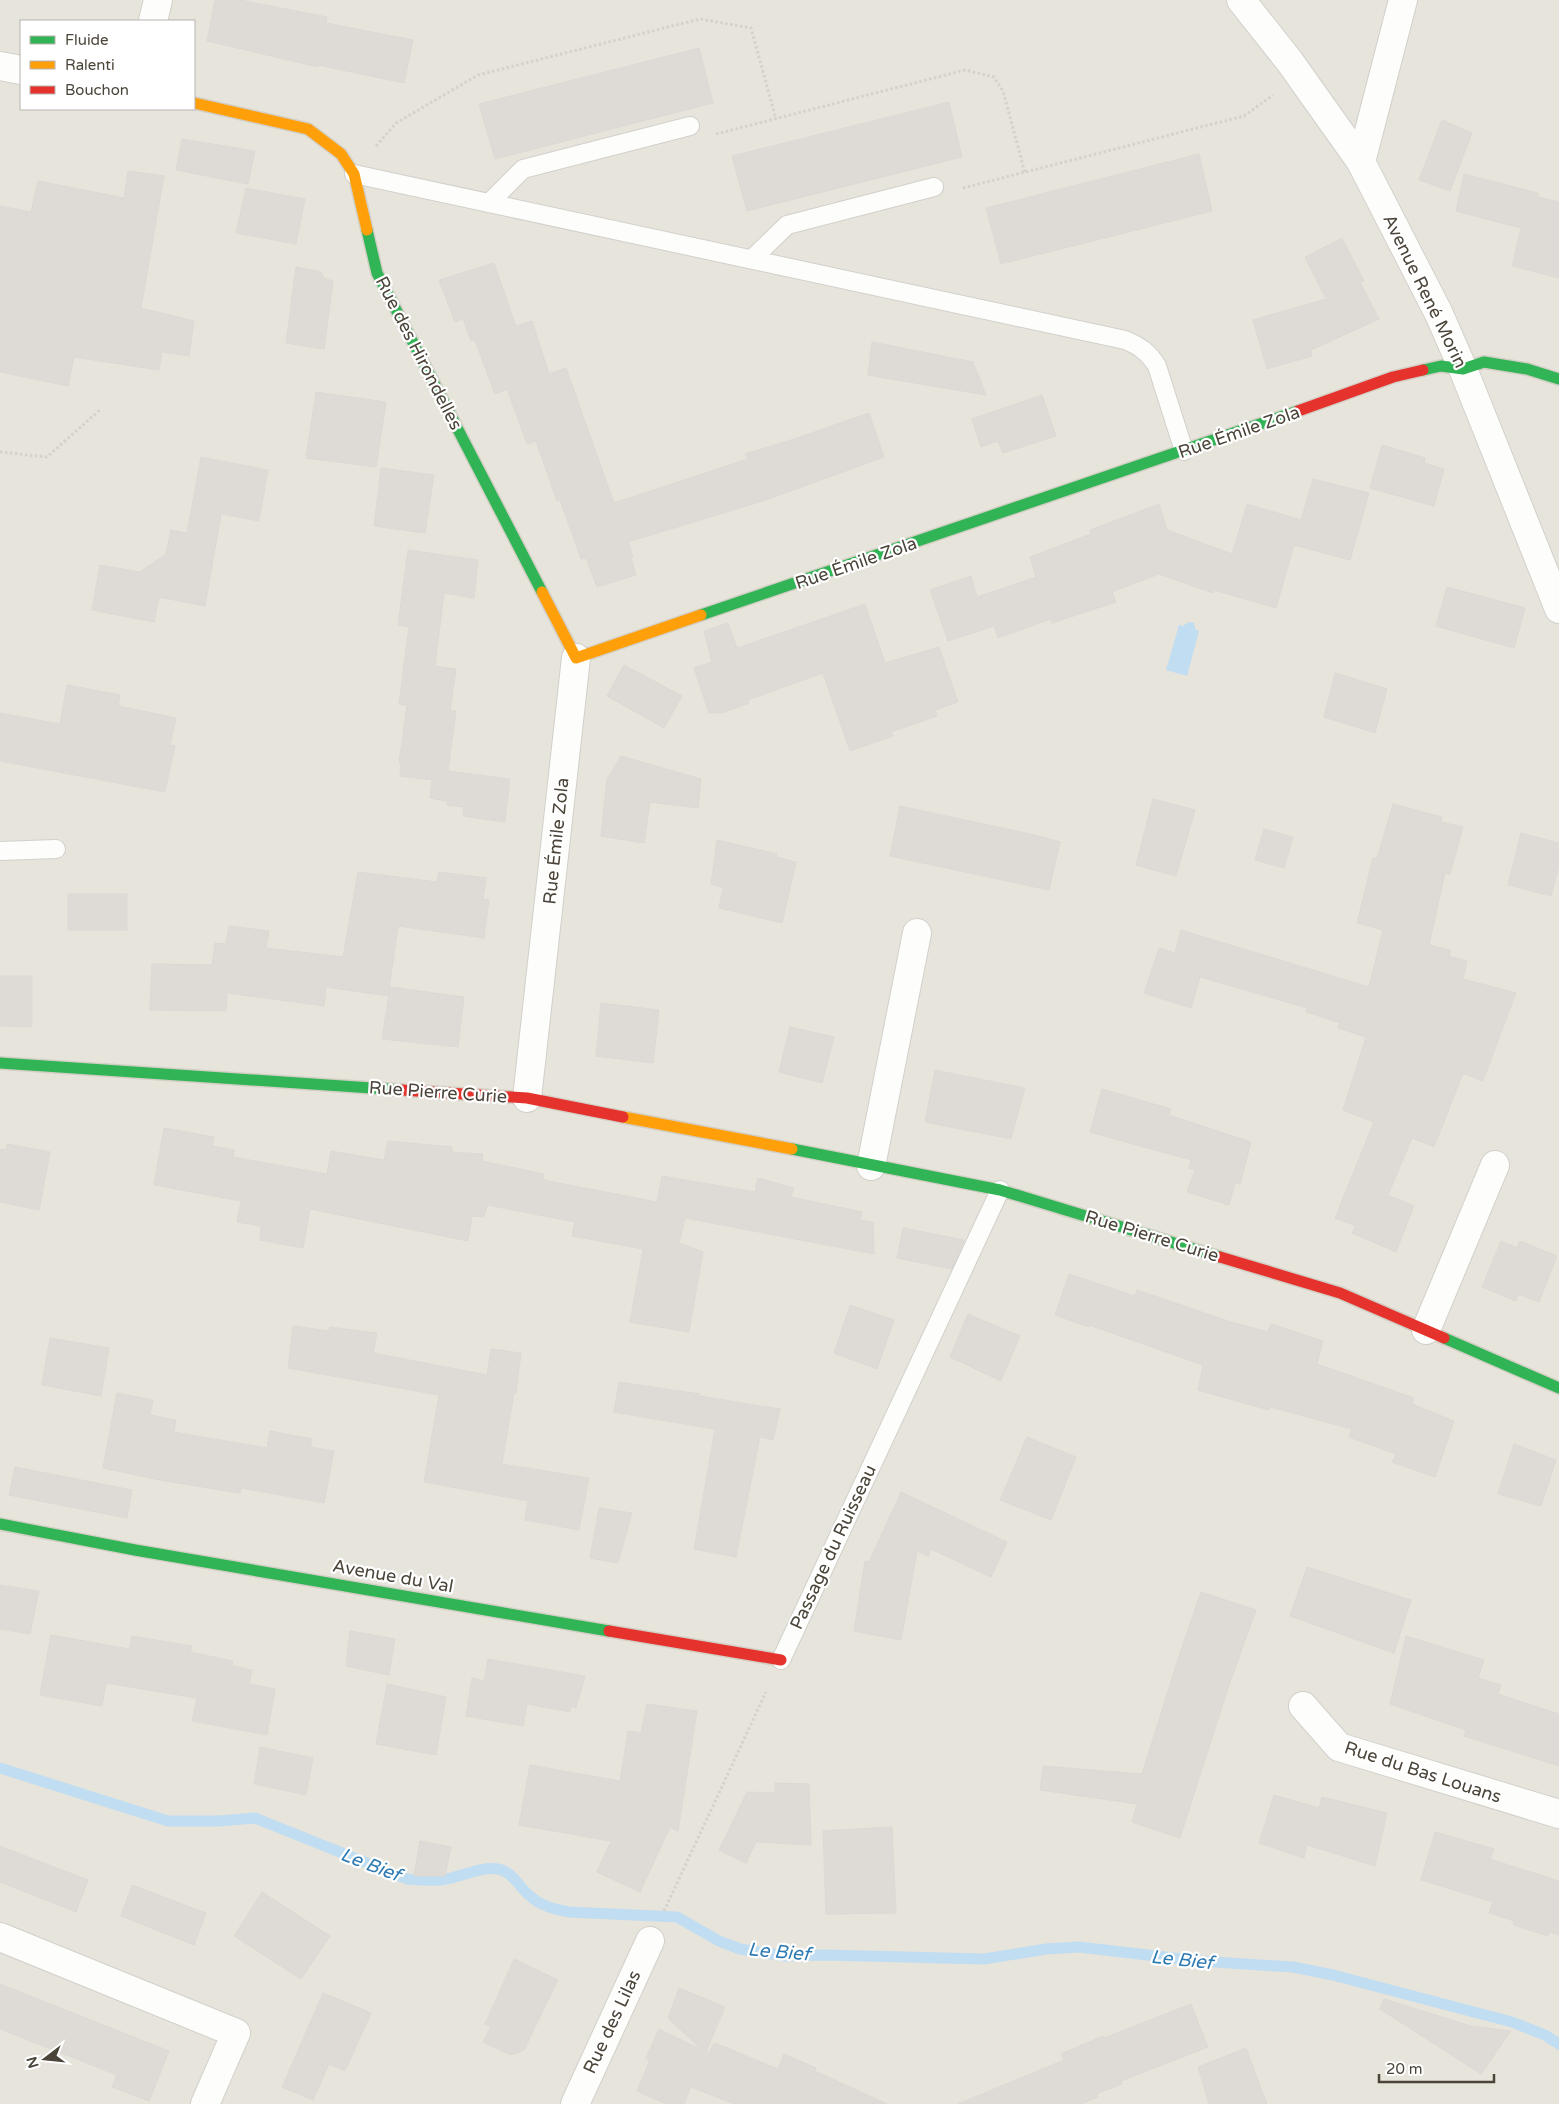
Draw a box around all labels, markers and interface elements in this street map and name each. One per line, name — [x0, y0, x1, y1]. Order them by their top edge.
legend — [20, 20, 195, 110]
text: Fluide — [65, 31, 109, 49]
text: Ralenti — [65, 56, 115, 74]
text: Bouchon — [65, 81, 129, 99]
street label: Avenue René Morin — [1378, 211, 1472, 371]
street label: Rue des Hirondelles — [371, 273, 467, 433]
street label: Rue Émile Zola — [1175, 401, 1303, 463]
street label: Rue Émile Zola — [792, 532, 920, 594]
street label: Rue Émile Zola — [538, 777, 574, 905]
street label: Rue Pierre Curie — [368, 1076, 508, 1108]
street label: Rue Pierre Curie — [1083, 1205, 1221, 1267]
street label: Passage du Ruisseau — [785, 1461, 881, 1633]
street label: Avenue du Val — [331, 1555, 455, 1597]
street label: Rue du Bas Louans — [1342, 1736, 1504, 1808]
water label: Le Bief — [338, 1843, 407, 1888]
water label: Le Bief — [747, 1938, 815, 1966]
water label: Le Bief — [1150, 1946, 1218, 1975]
street label: Rue des Lilas — [578, 1967, 646, 2077]
north arrow — [20, 2034, 70, 2084]
scale bar — [1379, 2052, 1494, 2084]
text: N — [23, 2055, 43, 2070]
text: 20 m — [1386, 2060, 1423, 2078]

